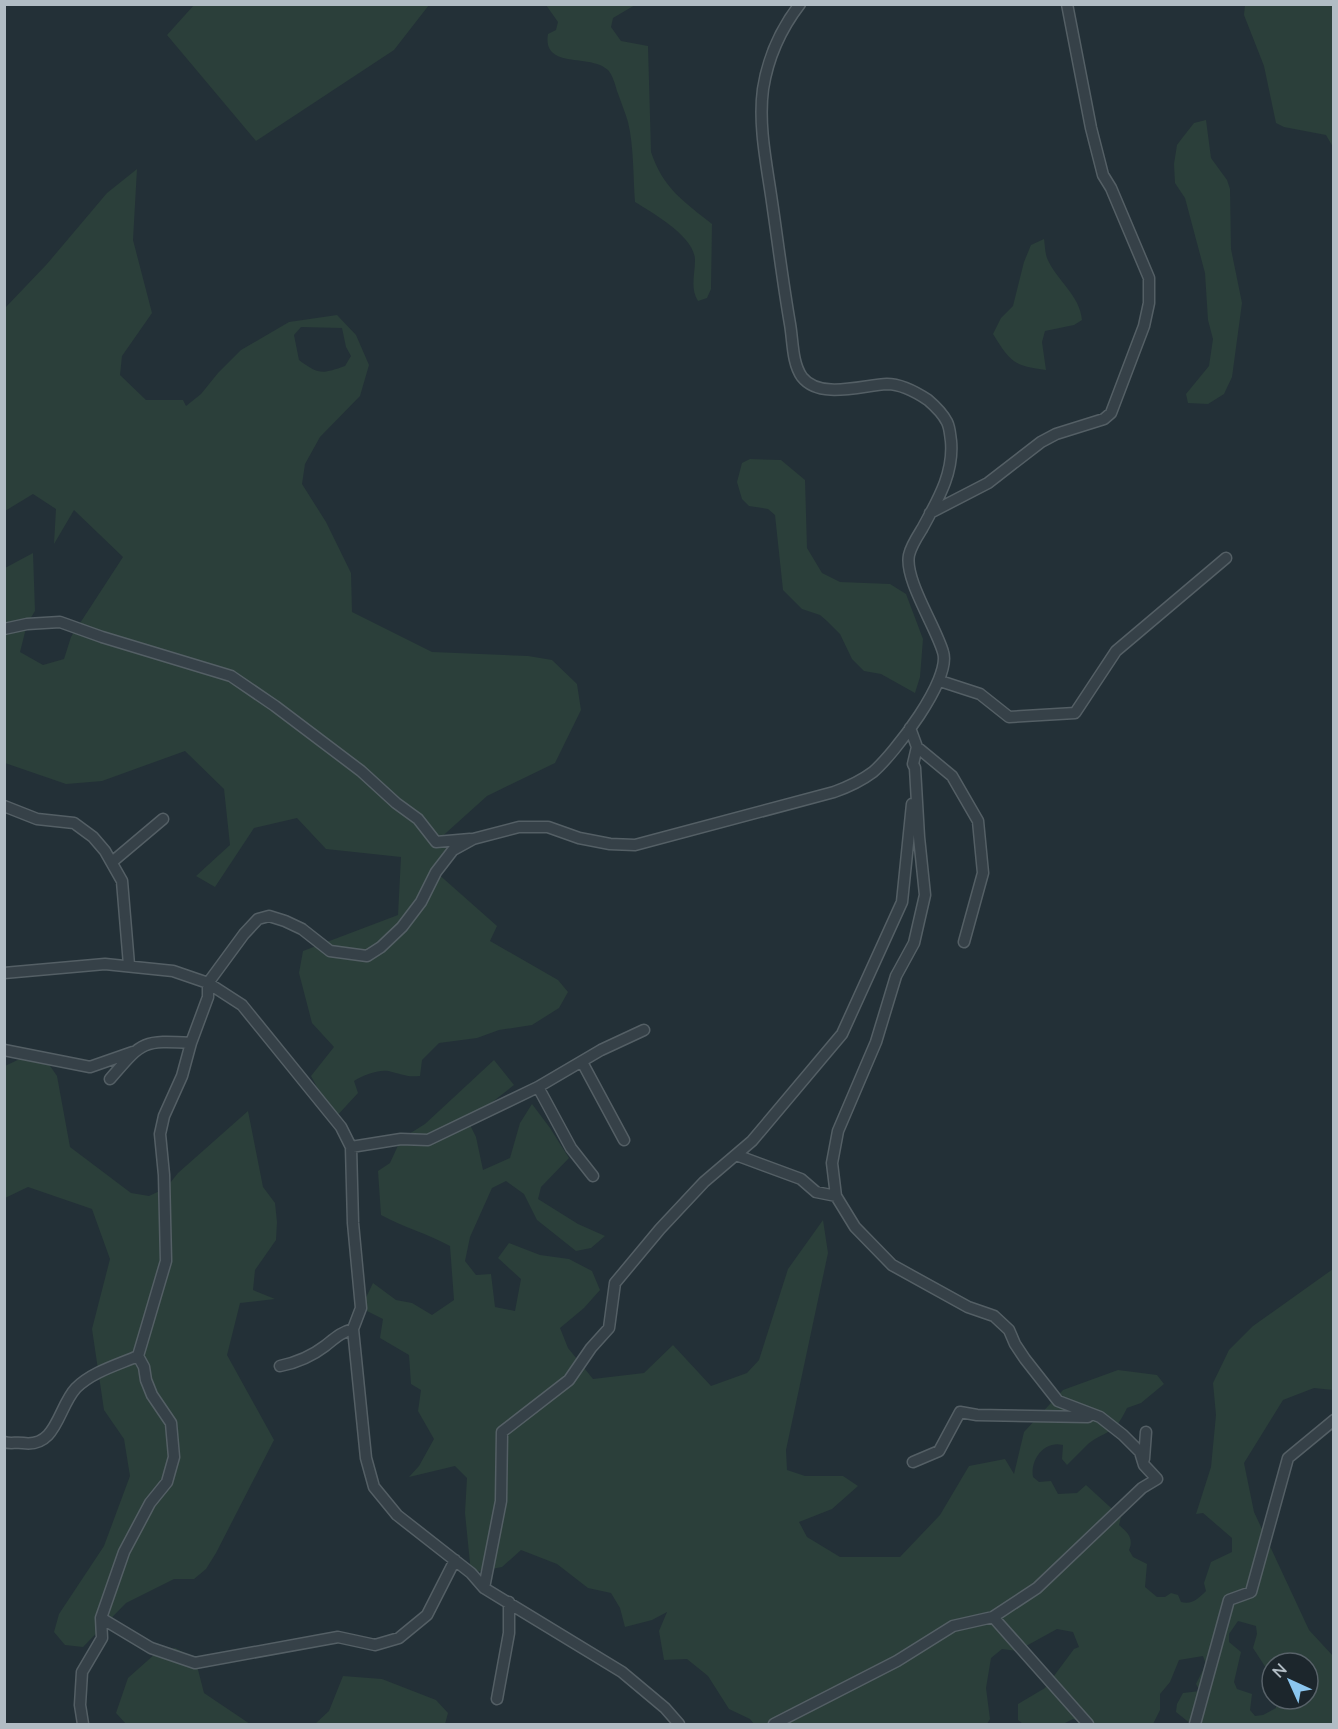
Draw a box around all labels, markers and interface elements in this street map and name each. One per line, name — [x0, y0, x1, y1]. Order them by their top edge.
north arrow — [1260, 1651, 1320, 1711]
text: N — [1268, 1659, 1290, 1681]

